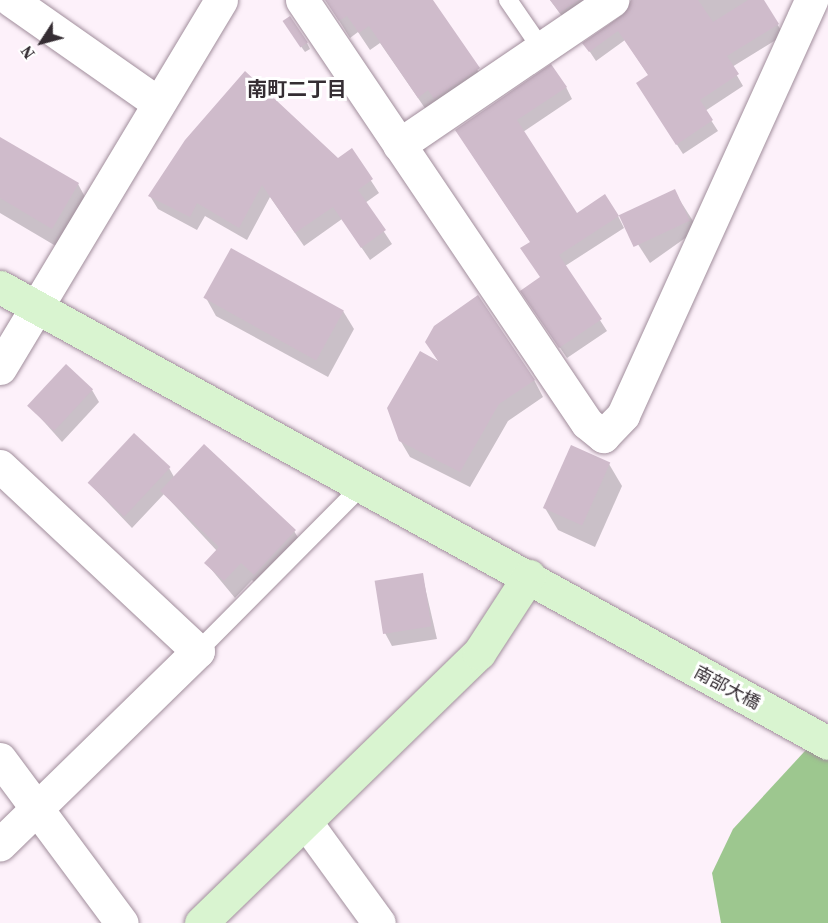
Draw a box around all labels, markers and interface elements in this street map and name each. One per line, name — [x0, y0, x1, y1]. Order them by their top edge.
north arrow — [12, 12, 72, 72]
text: N — [15, 41, 40, 64]
district label: 南町二丁目 — [247, 77, 347, 101]
street label: 南部大橋 — [690, 662, 764, 714]

